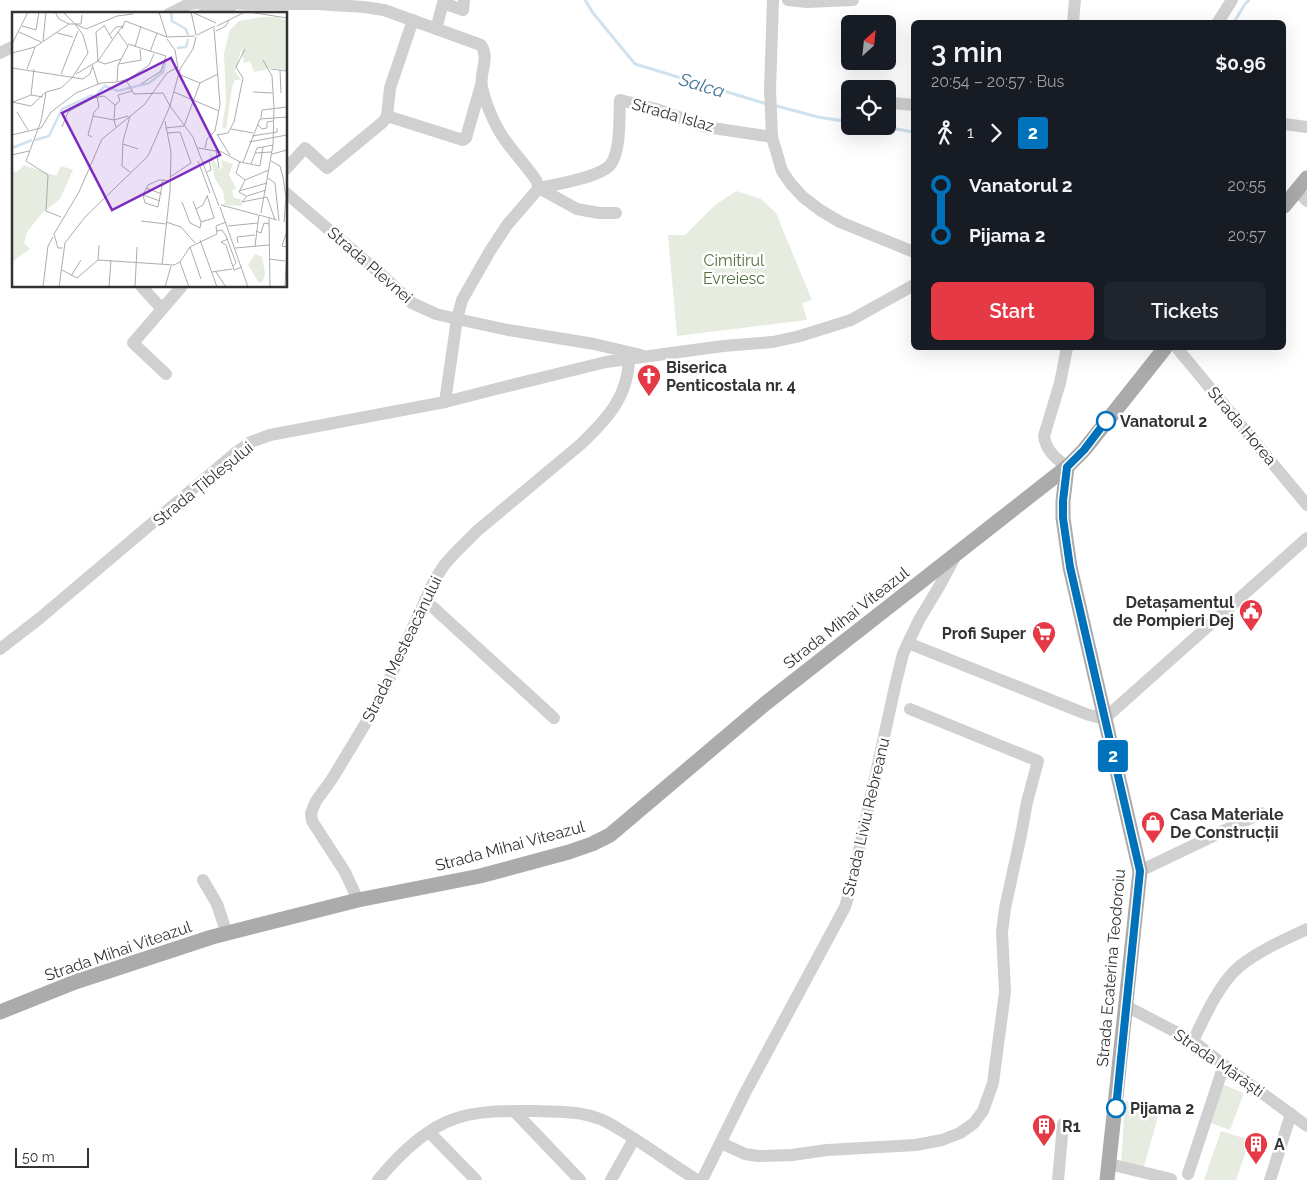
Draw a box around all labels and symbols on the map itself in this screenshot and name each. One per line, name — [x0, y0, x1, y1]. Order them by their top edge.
inset map — [12, 12, 288, 288]
north arrow — [841, 15, 896, 70]
water label: Salca — [676, 68, 727, 102]
street label: Strada Islaz — [630, 94, 716, 136]
street label: Strada Plevnei — [324, 223, 416, 307]
park label: Cimitirul Evreiesc — [703, 251, 765, 288]
place label: Biserica Penticostala nr. 4 — [666, 358, 796, 395]
church icon: Biserica Penticostala nr. 4 — [636, 363, 662, 397]
street label: Strada Horea — [1204, 383, 1280, 469]
marker: Vanatorul 2 — [1096, 411, 1116, 431]
place label: Vanatorul 2 — [1120, 412, 1207, 431]
street label: Strada Țibleșului — [149, 438, 257, 530]
street label: Strada Mihai Viteazul — [779, 563, 913, 673]
street label: Strada Mesteacănului — [358, 573, 446, 725]
place label: Detașamentul de Pompieri Dej — [1113, 593, 1235, 630]
public building icon: Detașamentul de Pompieri Dej — [1238, 598, 1264, 632]
supermarket icon: Profi Super — [1031, 620, 1057, 654]
place label: Profi Super — [942, 624, 1026, 643]
street label: Strada Liviu Rebreanu — [839, 736, 893, 898]
line badge: 2 — [1097, 740, 1129, 772]
place label: Casa Materiale De Construcții — [1170, 805, 1284, 842]
shop icon: Casa Materiale De Construcții — [1140, 810, 1166, 844]
street label: Strada Mihai Viteazul — [433, 817, 587, 875]
street label: Strada Ecaterina Teodoroiu — [1093, 868, 1129, 1068]
street label: Strada Mihai Viteazul — [42, 917, 195, 985]
street label: Strada Mărăști — [1170, 1025, 1268, 1101]
marker: Pijama 2 — [1106, 1098, 1126, 1118]
place label: Pijama 2 — [1130, 1099, 1194, 1118]
building icon: R1 — [1031, 1113, 1057, 1147]
place label: R1 — [1062, 1117, 1081, 1136]
building icon: A — [1243, 1131, 1269, 1165]
place label: A — [1274, 1135, 1285, 1154]
scale bar — [15, 1145, 89, 1168]

